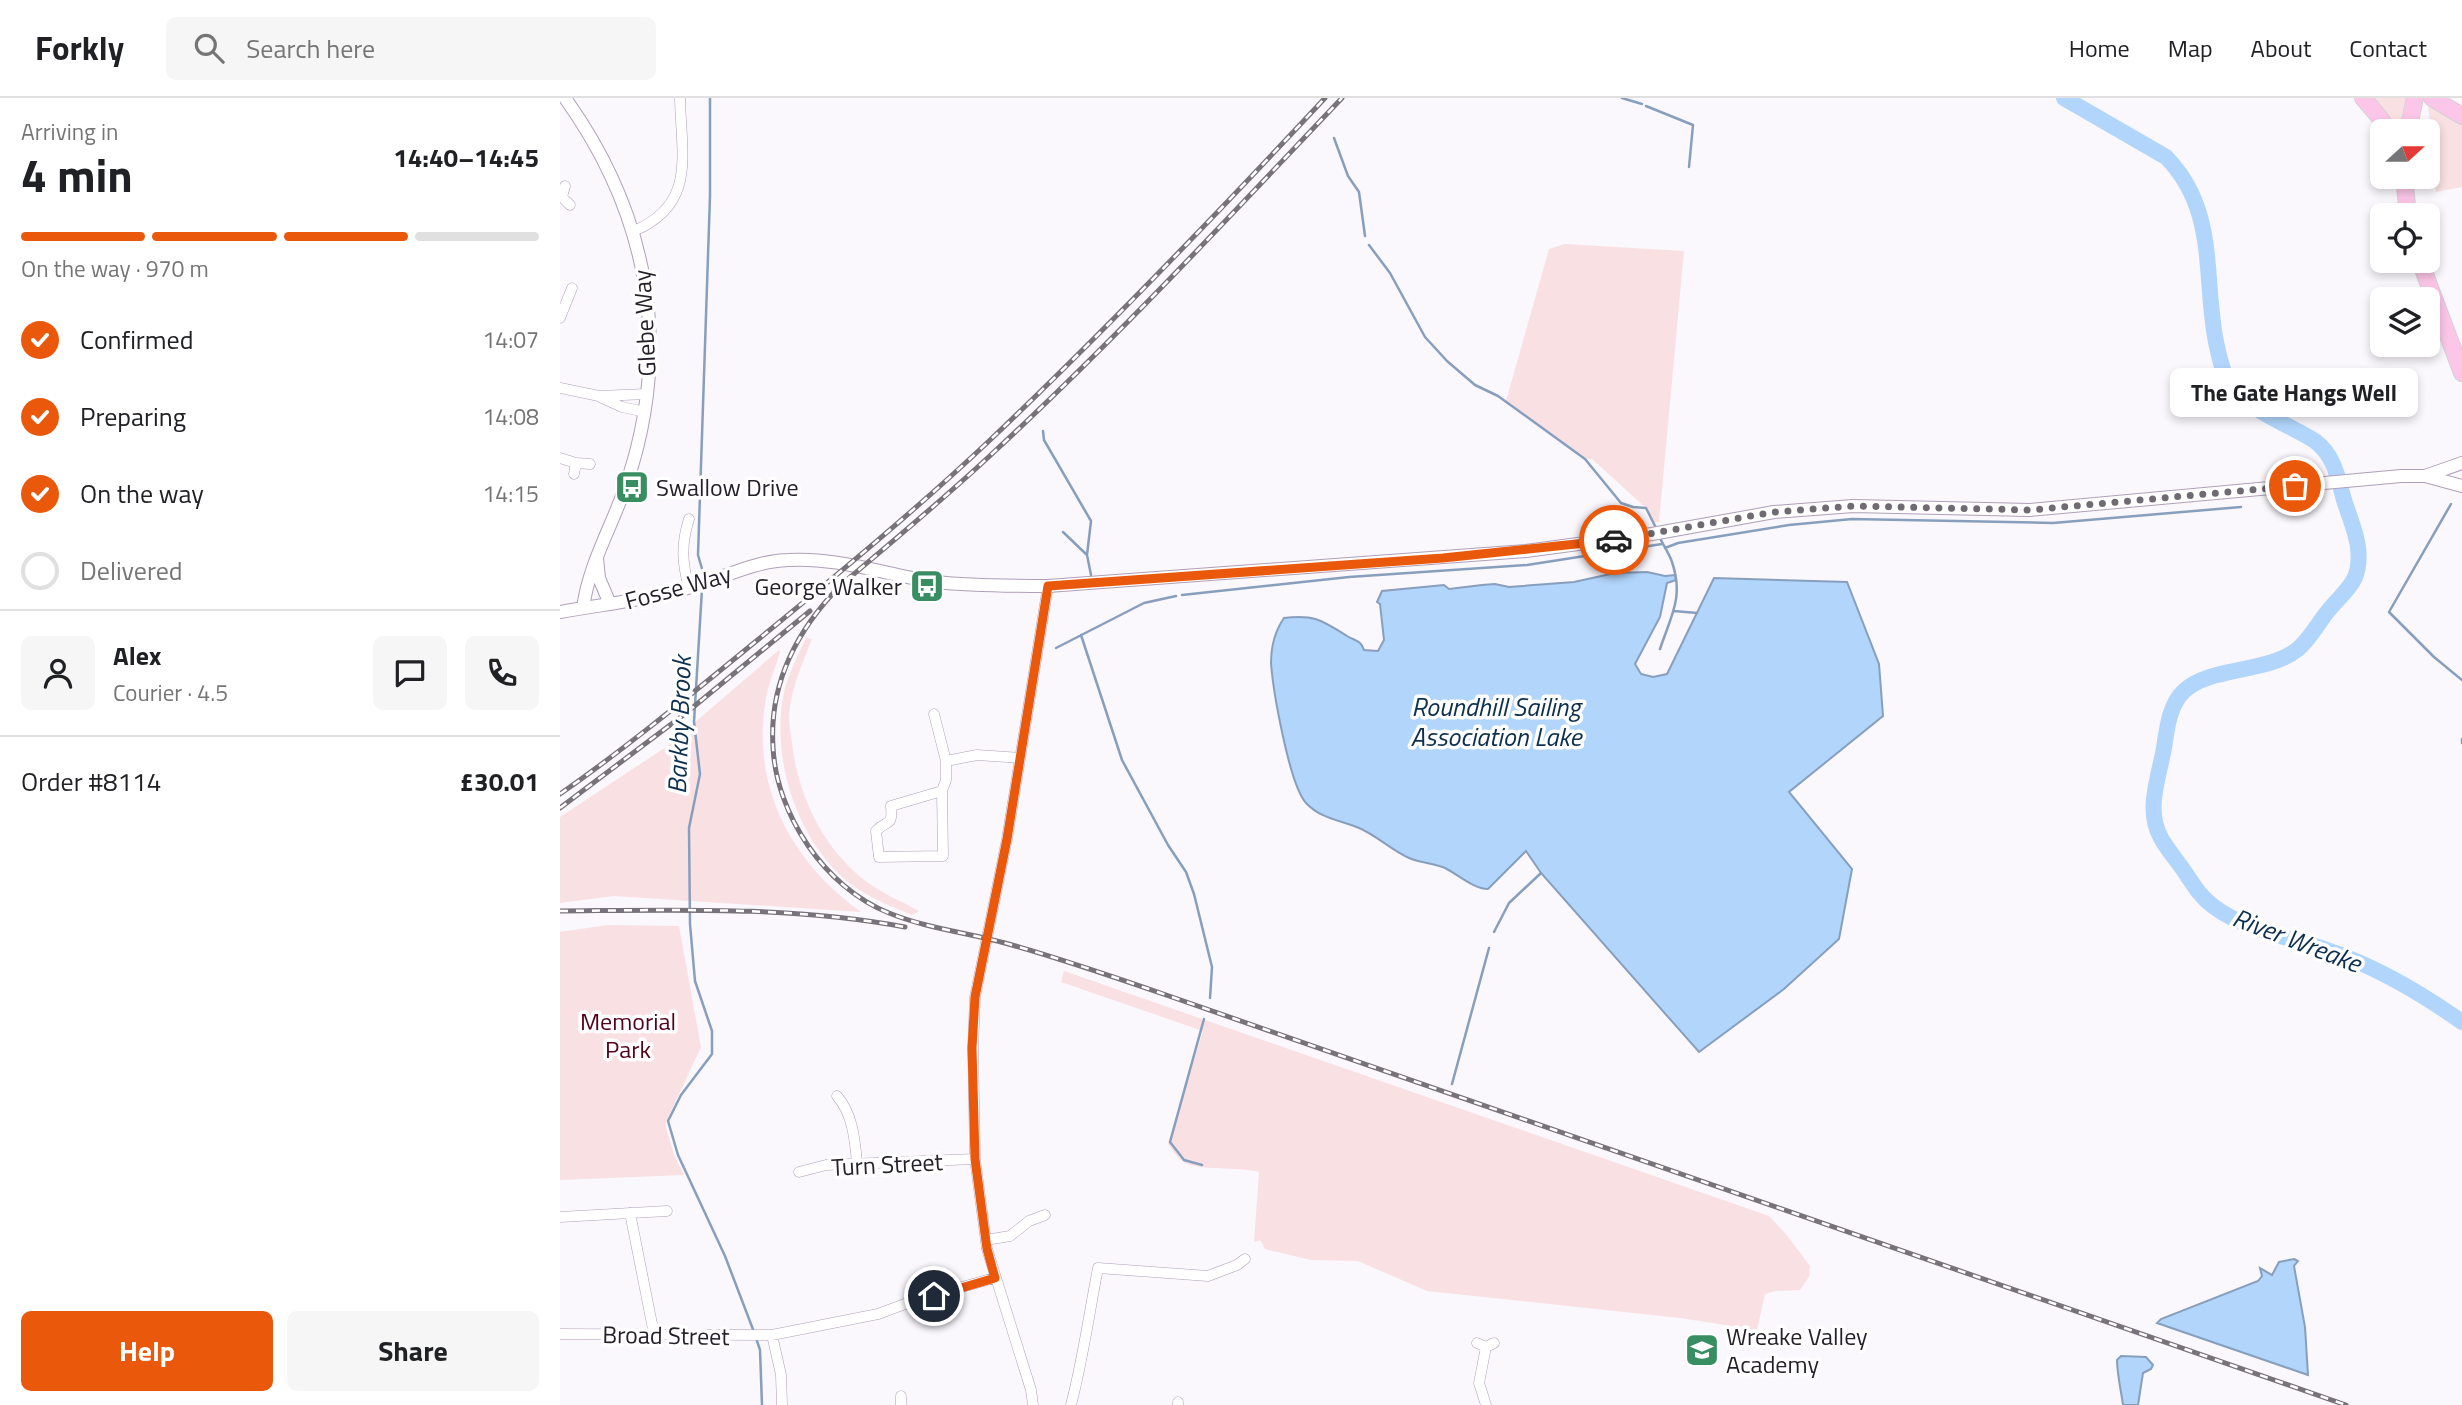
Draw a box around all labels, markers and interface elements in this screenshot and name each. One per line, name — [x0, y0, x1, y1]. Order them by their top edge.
search box — [166, 17, 656, 80]
text: Forkly — [35, 23, 124, 73]
icon: search — [190, 29, 228, 67]
text: Search here — [246, 29, 375, 68]
text: Home — [2069, 30, 2130, 66]
text: Map — [2168, 30, 2213, 66]
text: About — [2251, 30, 2311, 66]
text: Contact — [2349, 30, 2427, 66]
text: Arriving in — [21, 114, 118, 149]
north arrow — [2370, 119, 2440, 189]
map controls — [2370, 119, 2440, 357]
text: 14:40–14:45 — [393, 138, 539, 177]
text: 4 min — [21, 140, 133, 210]
button: locate — [2370, 203, 2440, 273]
text: On the way · 970 m — [21, 251, 209, 286]
street label: Glebe Way — [623, 268, 665, 377]
button: layers — [2370, 287, 2440, 357]
text: Confirmed — [80, 320, 194, 359]
icon: check — [21, 321, 59, 359]
text: 14:07 — [482, 322, 539, 357]
callout: The Gate Hangs Well — [2171, 367, 2419, 416]
text: The Gate Hangs Well — [2191, 375, 2397, 410]
text: Preparing — [80, 397, 186, 436]
icon: check — [21, 398, 59, 436]
text: 14:08 — [482, 399, 539, 434]
pin — [2265, 456, 2325, 516]
icon: bag — [2276, 467, 2314, 505]
bus stop icon: Swallow Drive — [613, 468, 651, 506]
place label: Swallow Drive — [656, 469, 799, 505]
text: On the way — [80, 474, 204, 513]
icon: check — [21, 475, 59, 513]
text: 14:15 — [482, 476, 539, 511]
courier — [1579, 505, 1649, 575]
icon: car — [1595, 521, 1633, 559]
text: Delivered — [80, 551, 183, 590]
street label: Fosse Way — [621, 555, 736, 618]
bus stop icon: George Walker — [908, 567, 946, 605]
place label: George Walker — [754, 568, 902, 604]
button: person — [21, 636, 95, 710]
text: Alex — [113, 636, 161, 675]
button: chat — [373, 636, 447, 710]
button: phone — [465, 636, 539, 710]
water label: Barkby Brook — [657, 652, 701, 795]
text: Courier · 4.5 — [113, 675, 228, 710]
water label: Roundhill Sailing Association Lake — [1411, 687, 1583, 756]
text: Order #8114 — [21, 762, 161, 801]
text: £30.01 — [460, 762, 539, 801]
water label: River Wreake — [2227, 898, 2369, 983]
park label: Memorial Park — [580, 1003, 676, 1067]
street label: Turn Street — [830, 1143, 944, 1185]
pin — [904, 1266, 964, 1326]
icon: home — [915, 1277, 953, 1315]
button: Help — [21, 1311, 273, 1391]
button: Share — [287, 1311, 539, 1391]
street label: Broad Street — [602, 1316, 731, 1354]
place label: Wreake Valley Academy — [1726, 1318, 1868, 1382]
school or university icon: Wreake Valley Academy — [1683, 1331, 1721, 1369]

